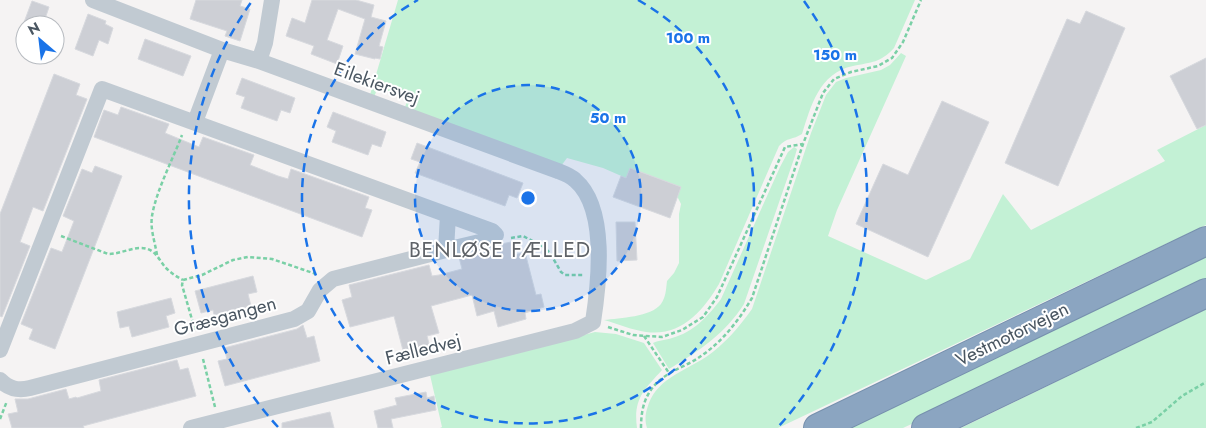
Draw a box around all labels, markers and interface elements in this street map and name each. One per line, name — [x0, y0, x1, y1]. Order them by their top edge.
north arrow — [15, 15, 65, 65]
text: N — [24, 17, 44, 40]
text: 100 m — [666, 27, 710, 49]
text: 150 m — [813, 44, 857, 66]
street label: Eilekiersvej — [330, 55, 424, 111]
text: 50 m — [590, 107, 626, 129]
centre of rings — [519, 189, 537, 207]
district label: BENLØSE FÆLLED — [409, 235, 591, 265]
street label: Græsgangen — [171, 289, 279, 343]
street label: Vestmotorvejen — [951, 295, 1073, 373]
street label: Fælledvej — [382, 327, 464, 371]

